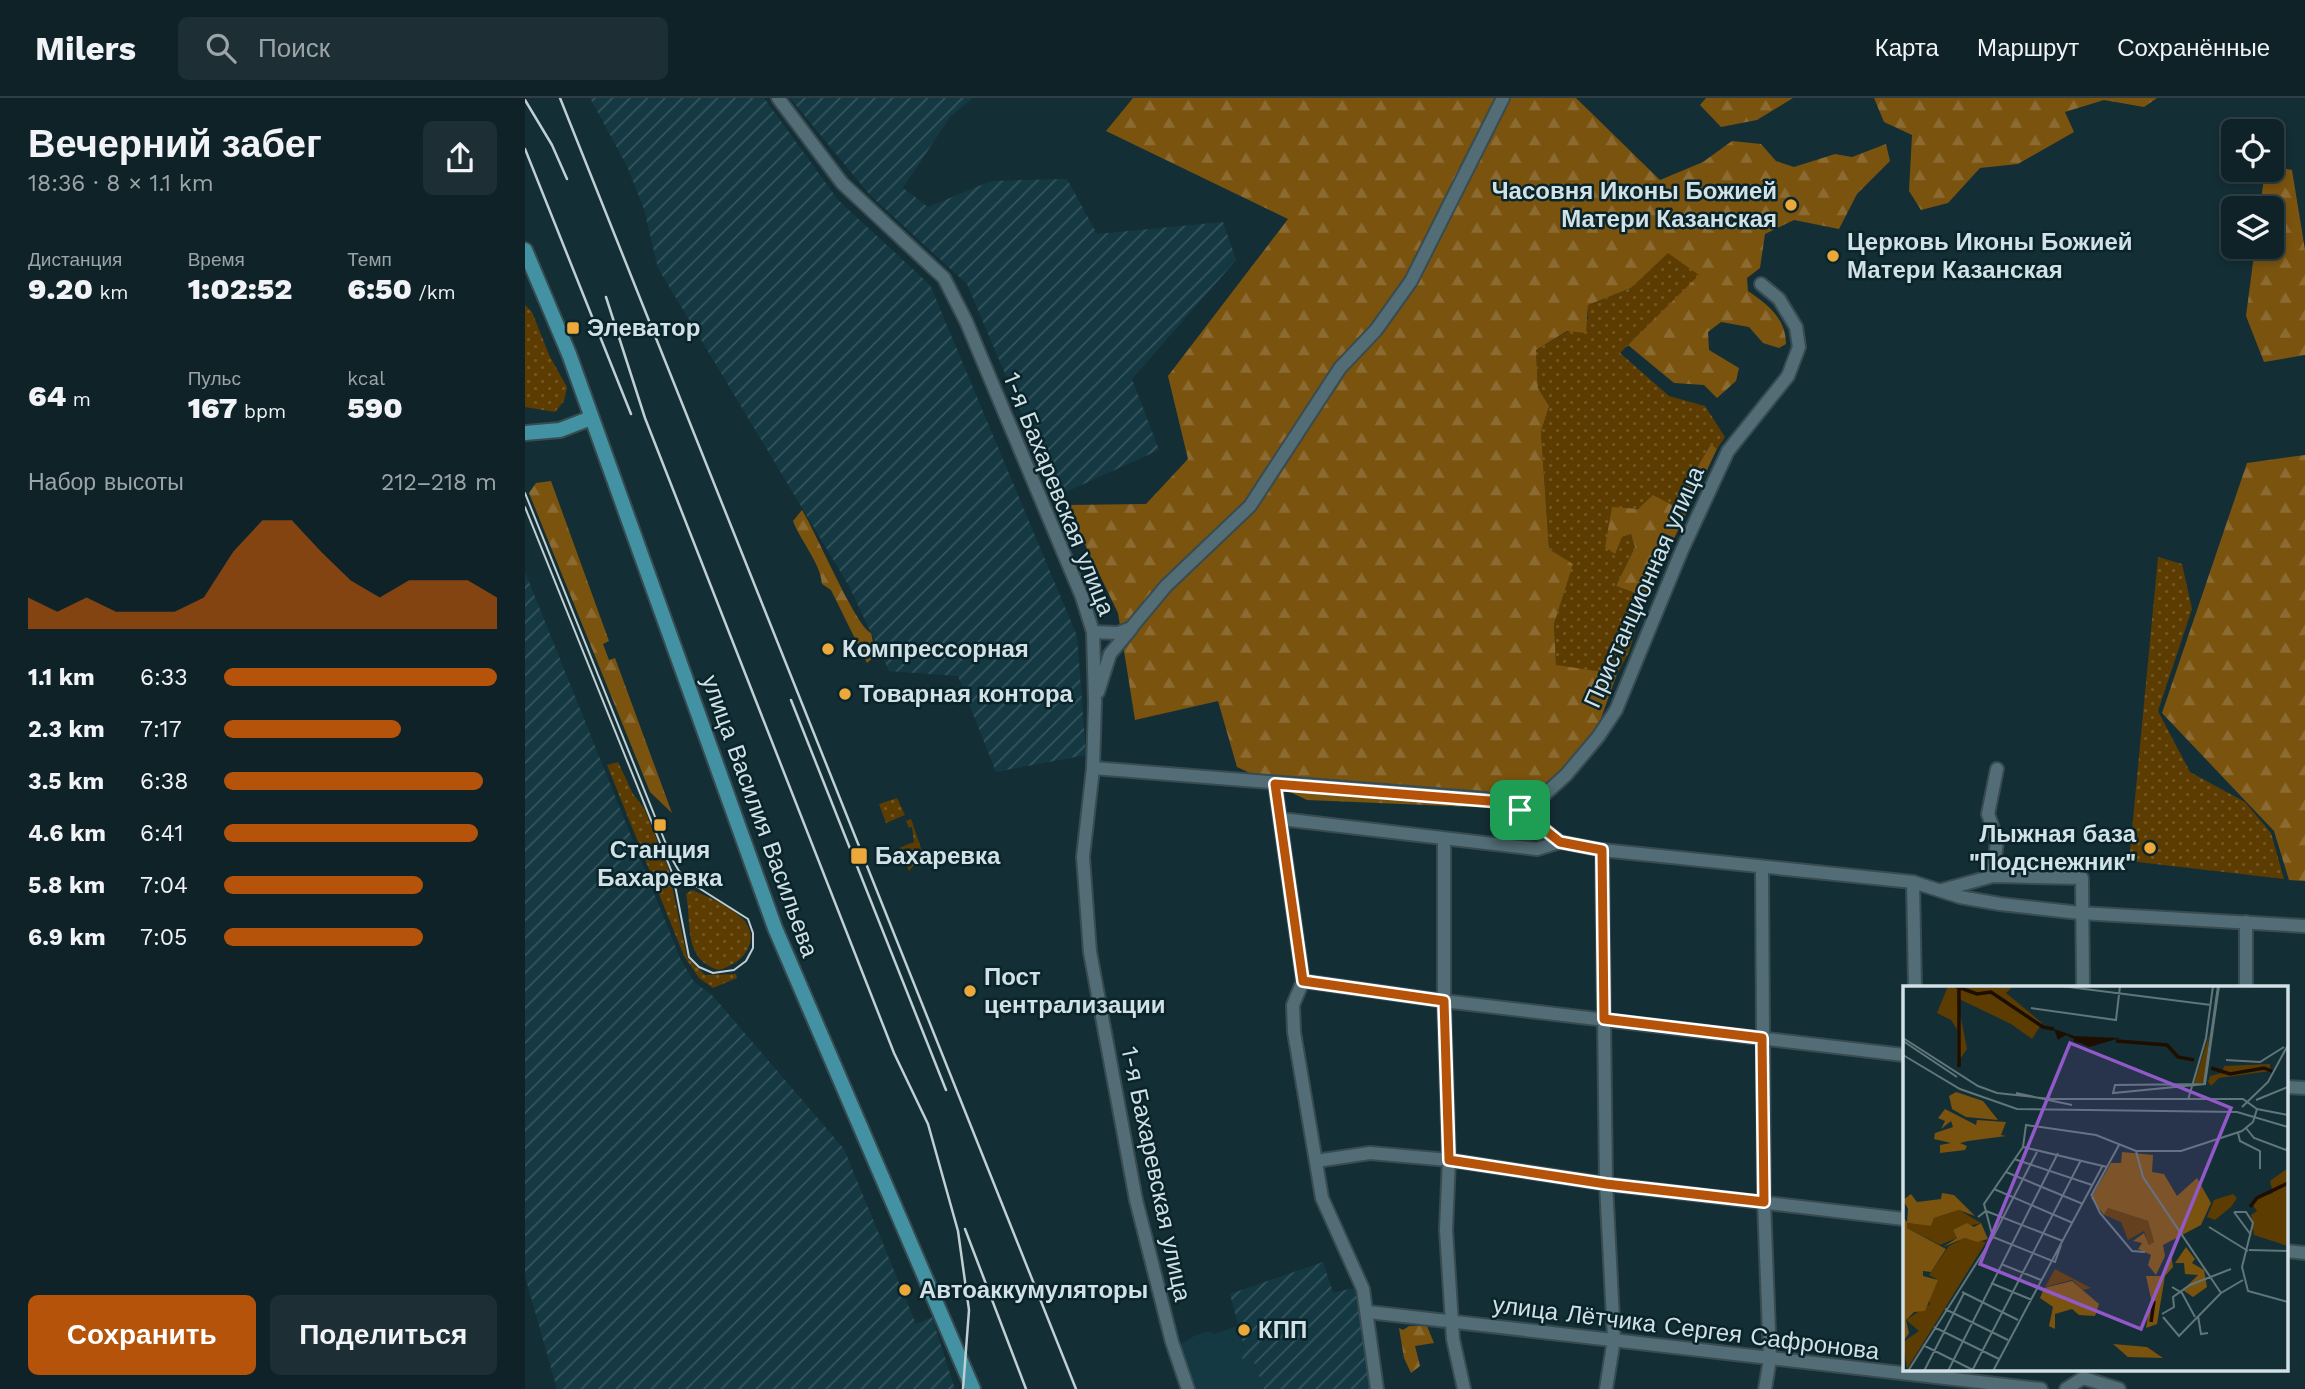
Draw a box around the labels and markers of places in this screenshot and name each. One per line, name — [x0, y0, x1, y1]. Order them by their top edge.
place label: Часовня Иконы Божией Матери Казанская — [1492, 177, 1777, 233]
marker: Часовня Иконы Божией Матери Казанская — [1783, 197, 1799, 213]
place label: Церковь Иконы Божией Матери Казанская — [1847, 228, 2133, 284]
marker: Церковь Иконы Божией Матери Казанская — [1825, 248, 1841, 264]
place label: Элеватор — [587, 314, 700, 342]
marker: Элеватор — [565, 320, 581, 336]
place label: Компрессорная — [842, 635, 1029, 663]
marker: Компрессорная — [820, 641, 836, 657]
place label: Товарная контора — [859, 680, 1074, 708]
marker: Товарная контора — [837, 686, 853, 702]
pin — [1490, 780, 1550, 840]
marker: Станция Бахаревка — [652, 817, 668, 833]
place label: Лыжная база "Подснежник" — [1969, 820, 2137, 876]
place label: Станция Бахаревка — [597, 836, 723, 892]
marker: Лыжная база "Подснежник" — [2142, 840, 2158, 856]
place label: Бахаревка — [875, 842, 1001, 870]
marker: Бахаревка — [849, 846, 869, 866]
place label: Пост централизации — [984, 963, 1166, 1019]
marker: Пост централизации — [962, 983, 978, 999]
place label: Автоаккумуляторы — [919, 1276, 1148, 1304]
marker: Автоаккумуляторы — [897, 1282, 913, 1298]
place label: КПП — [1258, 1316, 1307, 1344]
marker: КПП — [1236, 1322, 1252, 1338]

